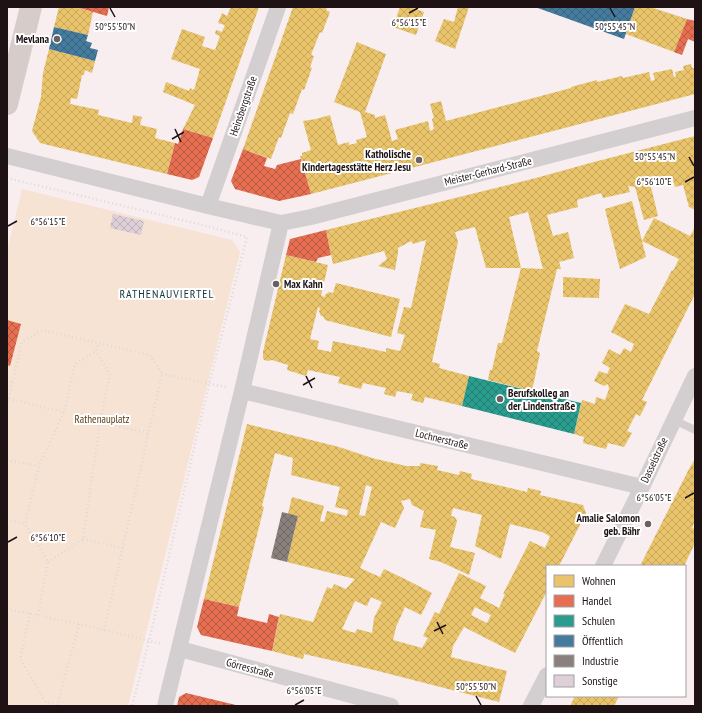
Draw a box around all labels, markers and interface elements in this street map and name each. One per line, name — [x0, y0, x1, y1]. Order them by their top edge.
text: 6°56'15"E — [392, 16, 426, 29]
text: 50°55'50"N — [95, 20, 135, 33]
text: 50°55'45"N — [595, 20, 635, 33]
place label: Mevlana — [16, 32, 49, 46]
marker: Mevlana — [52, 34, 62, 44]
street label: Heinsbergstraße — [226, 74, 260, 138]
place label: Katholische Kindertagesstätte Herz Jesu — [302, 147, 411, 174]
text: 50°55'45"N — [635, 150, 675, 163]
street label: Meister-Gerhard-Straße — [443, 153, 534, 189]
marker: Katholische Kindertagesstätte Herz Jesu — [414, 155, 424, 165]
text: 6°56'10"E — [637, 175, 671, 188]
text: 6°56'15"E — [31, 215, 65, 228]
place label: Max Kahn — [284, 277, 323, 291]
marker: Max Kahn — [271, 279, 281, 289]
district label: RATHENAUVIERTEL — [119, 286, 215, 301]
place label: Berufskolleg an der Lindenstraße — [508, 386, 575, 413]
marker: Berufskolleg an der Lindenstraße — [495, 394, 505, 404]
park label: Rathenauplatz — [75, 412, 129, 426]
street label: Lochnerstraße — [414, 426, 470, 452]
street label: Dasselstraße — [637, 435, 671, 485]
text: 6°56'05"E — [637, 491, 671, 504]
place label: Amalie Salomon geb. Bähr — [575, 511, 641, 538]
marker: Amalie Salomon geb. Bähr — [643, 519, 653, 529]
text: 6°56'10"E — [31, 531, 65, 544]
legend — [546, 565, 686, 697]
text: Wohnen — [582, 573, 616, 588]
text: Handel — [582, 593, 612, 608]
text: Schulen — [582, 613, 615, 628]
text: Öffentlich — [582, 633, 623, 648]
text: Industrie — [582, 653, 619, 668]
street label: Görresstraße — [225, 655, 276, 681]
text: Sonstige — [582, 673, 618, 688]
text: 50°55'50"N — [456, 680, 496, 693]
text: 6°56'05"E — [287, 684, 321, 697]

